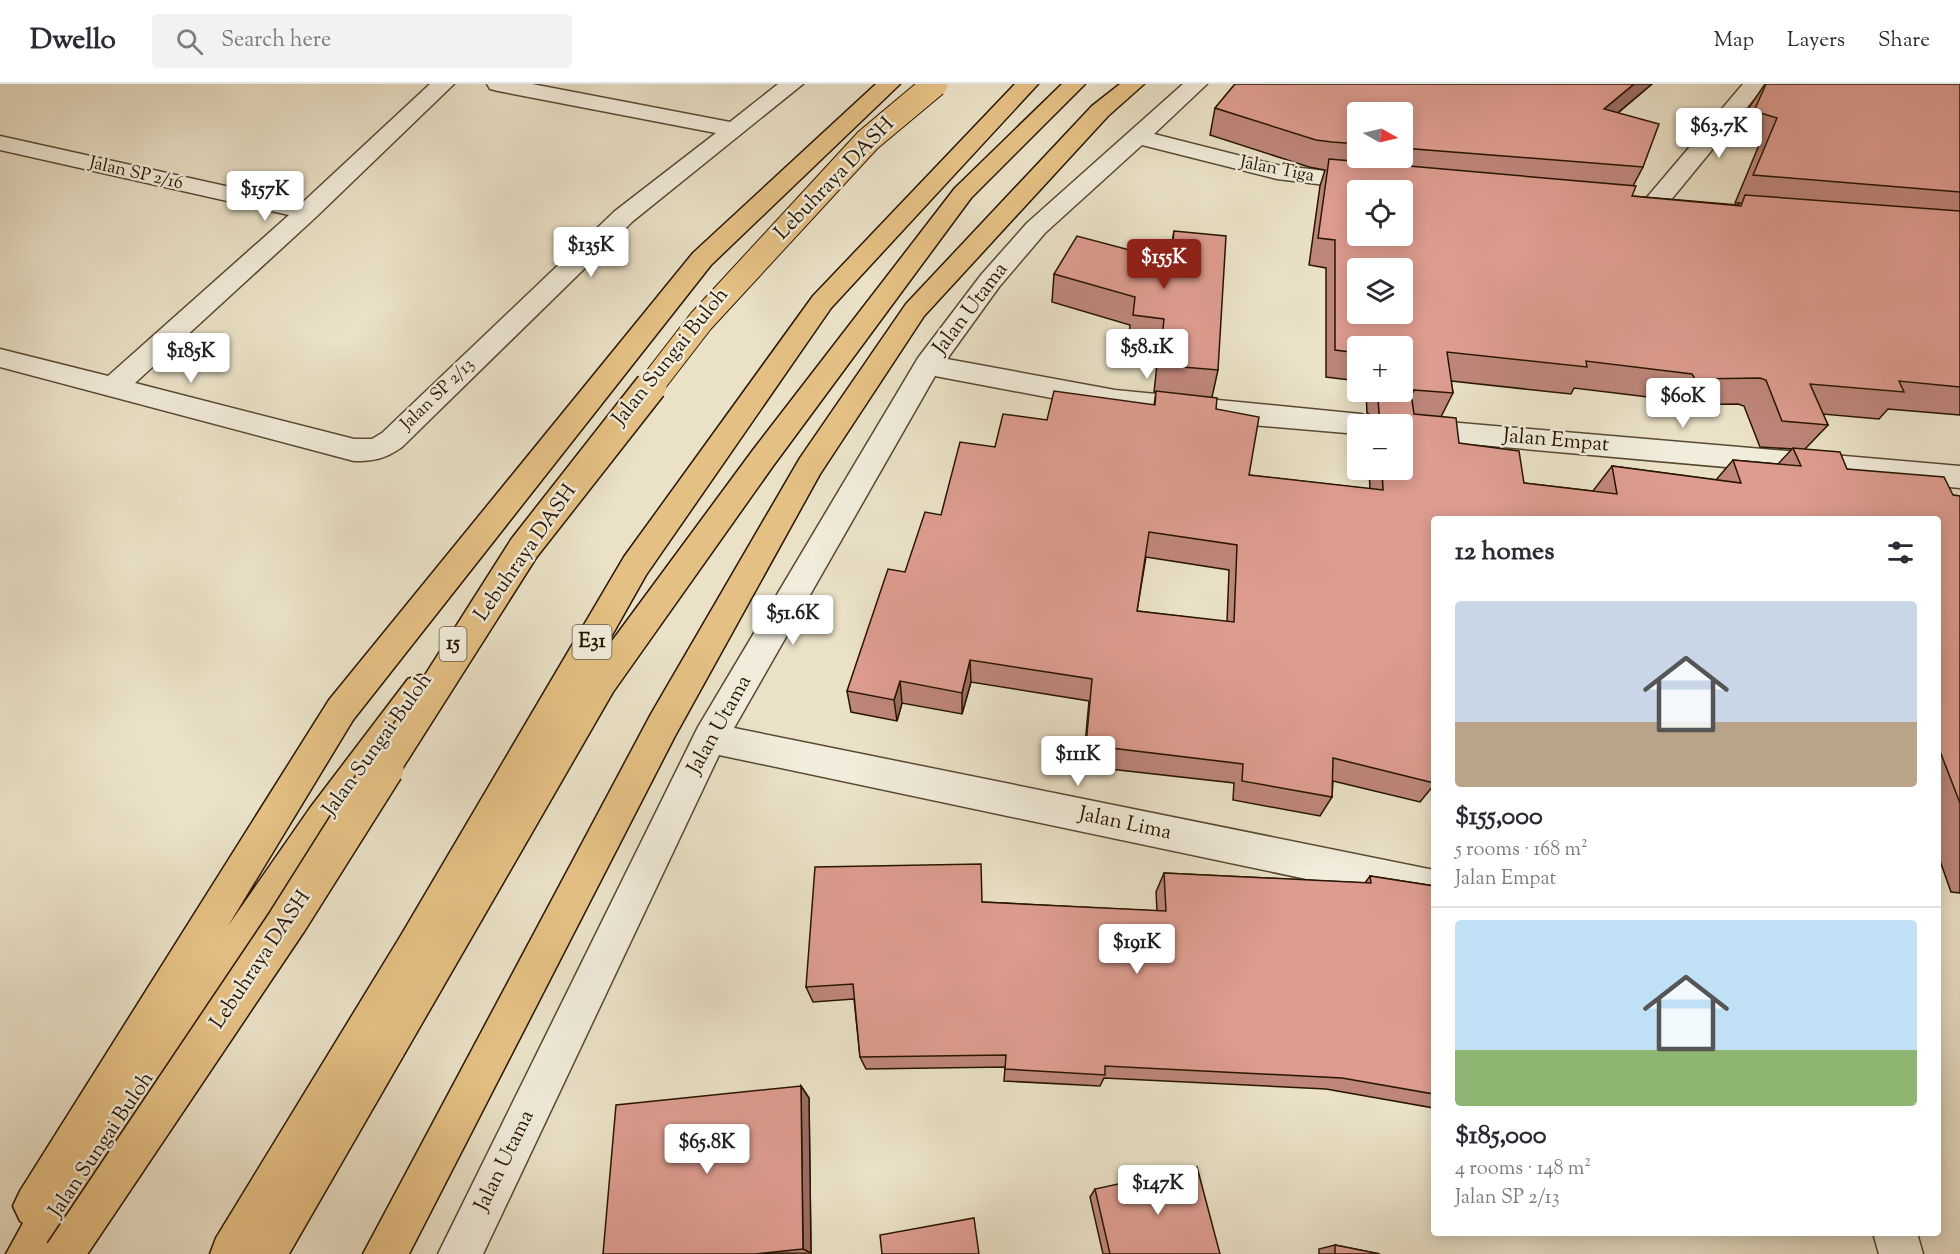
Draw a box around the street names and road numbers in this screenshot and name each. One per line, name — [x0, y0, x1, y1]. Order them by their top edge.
street label: Lebuhraya DASH — [768, 110, 902, 247]
street label: Jalan SP 2/16 — [85, 150, 186, 197]
street label: Jalan Tiga — [1237, 150, 1316, 190]
street label: Jalan Utama — [926, 256, 1016, 362]
street label: Jalan Sungai Buloh — [605, 281, 736, 433]
street label: Jalan SP 2/13 — [394, 353, 481, 438]
street label: Jalan Empat — [1501, 421, 1610, 461]
street label: Lebuhraya DASH — [467, 478, 585, 628]
road number: E31 — [572, 625, 612, 659]
road number: 15 — [440, 627, 466, 661]
street label: Jalan Sungai Buloh — [315, 667, 440, 823]
street label: Jalan Utama — [680, 670, 760, 781]
street label: Jalan Lima — [1075, 799, 1174, 848]
street label: Lebuhraya DASH — [203, 884, 319, 1035]
street label: Jalan Sungai Buloh — [41, 1066, 162, 1225]
street label: Jalan Utama — [467, 1105, 543, 1218]

